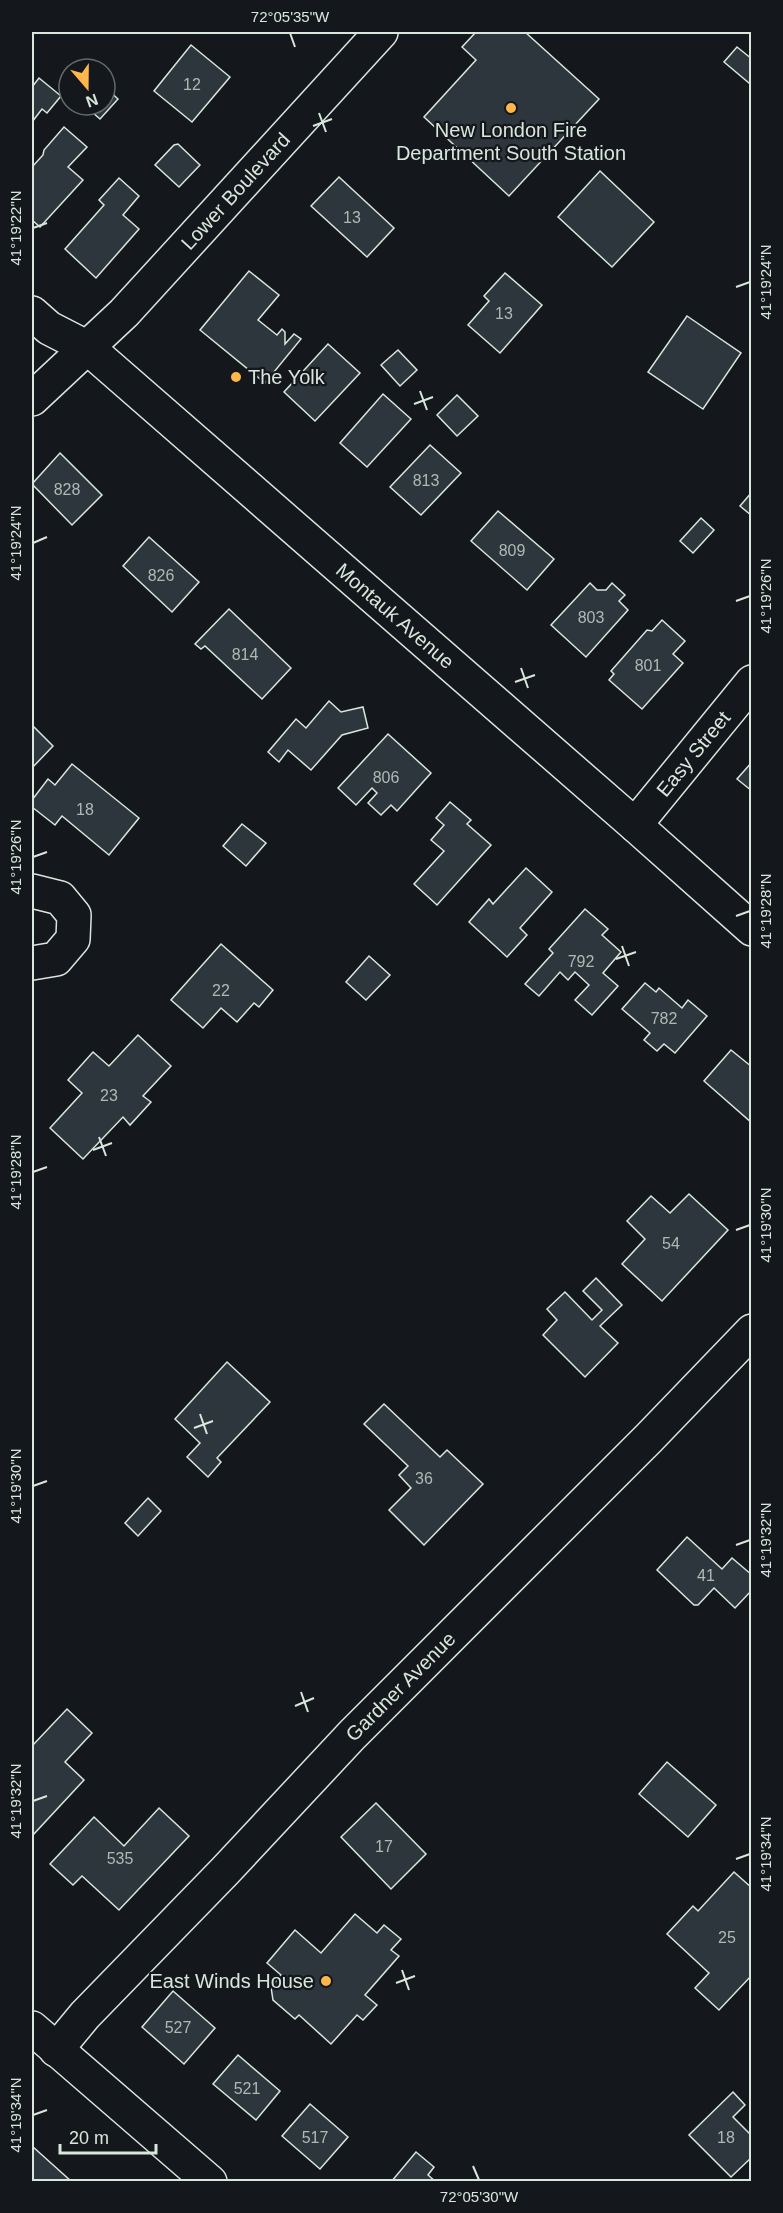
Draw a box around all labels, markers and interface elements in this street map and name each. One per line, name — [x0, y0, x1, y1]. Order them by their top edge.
text: 72°05'35"W — [251, 8, 330, 25]
north arrow — [57, 57, 117, 117]
house number: 12 — [183, 76, 201, 93]
text: N — [84, 91, 100, 111]
marker: New London Fire Department South Station — [504, 101, 518, 115]
place label: New London Fire Department South Station — [396, 119, 626, 164]
street label: Lower Boulevard — [177, 128, 294, 254]
text: 41°19'22"N — [7, 190, 24, 266]
house number: 13 — [343, 209, 361, 226]
text: 41°19'24"N — [757, 244, 774, 320]
house number: 13 — [495, 305, 513, 322]
place label: The Yolk — [248, 366, 326, 388]
marker: The Yolk — [229, 370, 243, 384]
house number: 813 — [413, 472, 439, 489]
house number: 828 — [54, 481, 80, 498]
text: 41°19'24"N — [7, 505, 24, 581]
house number: 809 — [499, 542, 525, 559]
text: 41°19'26"N — [757, 558, 774, 634]
street label: Montauk Avenue — [332, 559, 458, 673]
house number: 826 — [148, 567, 174, 584]
house number: 803 — [578, 609, 604, 626]
house number: 814 — [232, 646, 258, 663]
house number: 801 — [635, 657, 661, 674]
street label: Easy Street — [652, 706, 735, 801]
house number: 806 — [373, 769, 399, 786]
house number: 18 — [76, 801, 94, 818]
text: 41°19'26"N — [7, 819, 24, 895]
text: 41°19'28"N — [757, 873, 774, 949]
house number: 792 — [568, 953, 594, 970]
house number: 22 — [212, 982, 230, 999]
house number: 782 — [651, 1010, 677, 1027]
house number: 23 — [100, 1087, 118, 1104]
text: 41°19'28"N — [7, 1134, 24, 1210]
text: 41°19'30"N — [757, 1187, 774, 1263]
house number: 54 — [662, 1235, 680, 1252]
text: 41°19'30"N — [7, 1448, 24, 1524]
house number: 36 — [415, 1470, 433, 1487]
text: 41°19'32"N — [757, 1502, 774, 1578]
house number: 41 — [697, 1567, 715, 1584]
street label: Gardner Avenue — [341, 1627, 460, 1746]
text: 41°19'32"N — [7, 1763, 24, 1839]
text: 41°19'34"N — [757, 1816, 774, 1892]
house number: 17 — [375, 1838, 393, 1855]
house number: 535 — [107, 1850, 133, 1867]
house number: 25 — [718, 1929, 736, 1946]
place label: East Winds House — [149, 1970, 314, 1992]
marker: East Winds House — [319, 1974, 333, 1988]
house number: 527 — [165, 2019, 191, 2036]
text: 41°19'34"N — [7, 2077, 24, 2153]
house number: 521 — [234, 2080, 260, 2097]
scale bar — [60, 2117, 156, 2155]
text: 20 m — [69, 2128, 109, 2148]
house number: 517 — [302, 2129, 328, 2146]
house number: 18 — [717, 2129, 735, 2146]
text: 72°05'30"W — [440, 2188, 519, 2205]

